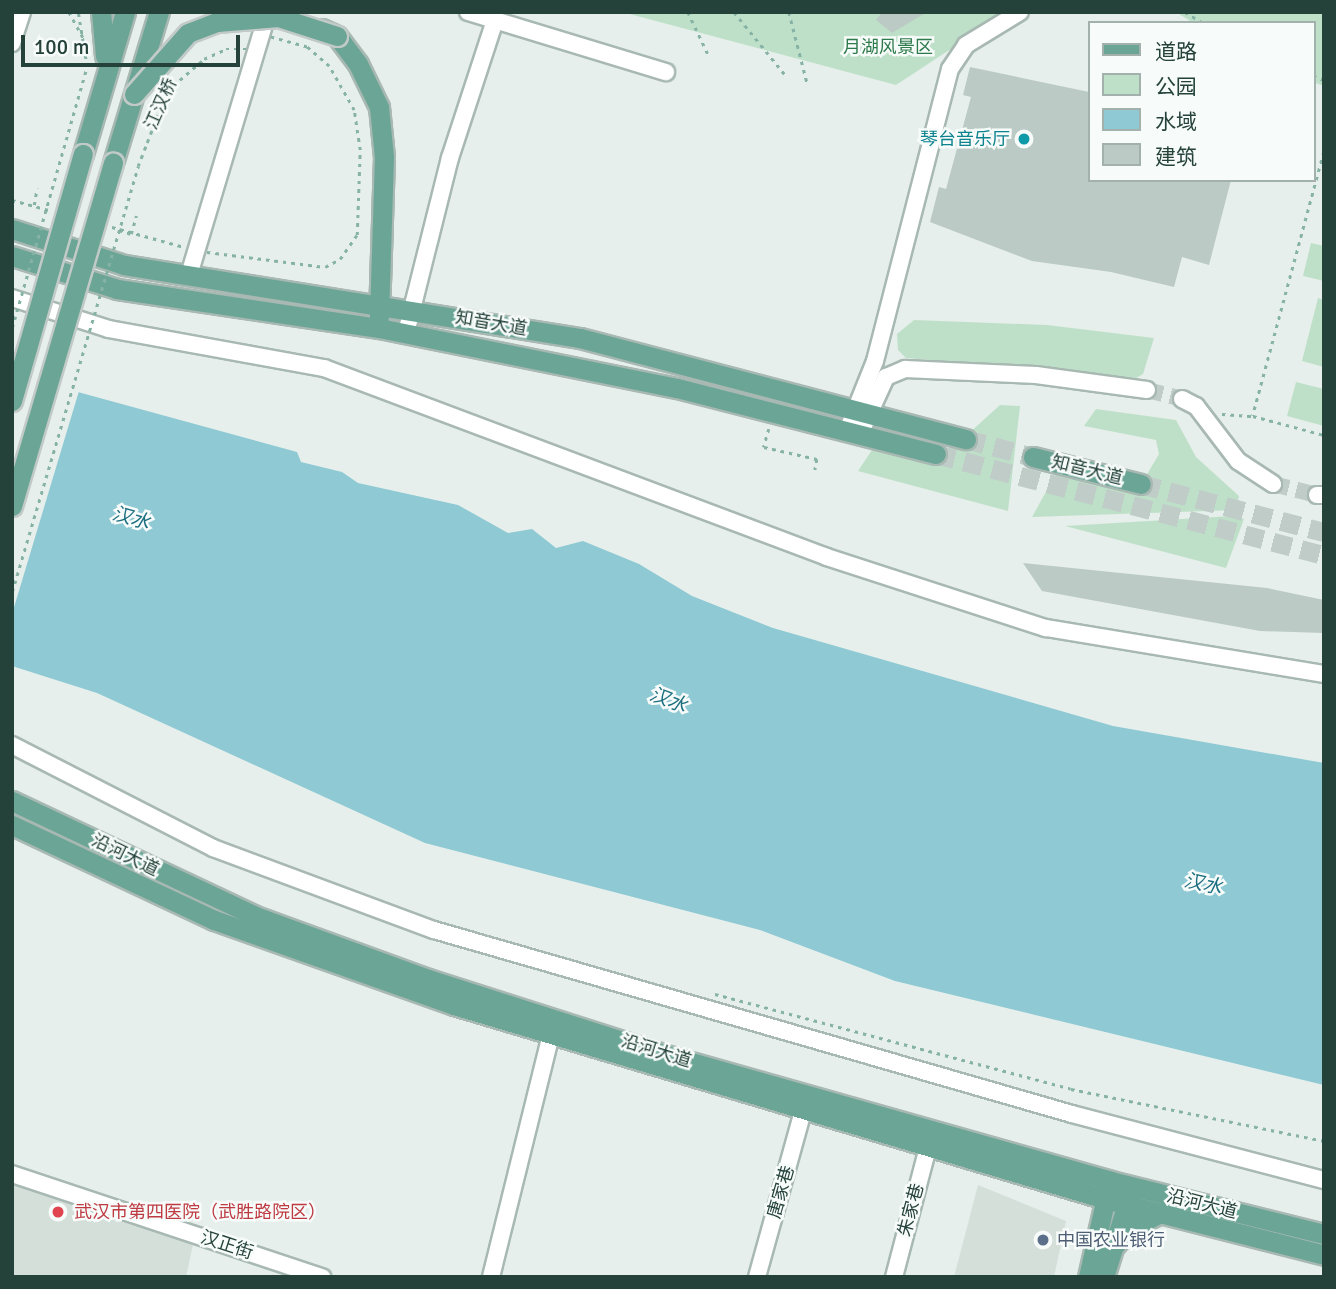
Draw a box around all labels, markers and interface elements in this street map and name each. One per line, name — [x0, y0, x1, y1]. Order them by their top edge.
scale bar — [24, 21, 243, 65]
legend — [1088, 21, 1315, 182]
text: 100 m — [34, 34, 89, 60]
park label: 月湖风景区 — [843, 36, 933, 58]
text: 道路 — [1155, 39, 1197, 65]
text: 公园 — [1155, 74, 1197, 100]
street label: 江汉桥 — [140, 75, 182, 133]
text: 水域 — [1155, 109, 1197, 135]
place label: 琴台音乐厅 — [920, 128, 1010, 150]
marker: 琴台音乐厅 — [1016, 131, 1032, 147]
text: 建筑 — [1155, 144, 1197, 170]
street label: 知音大道 — [454, 306, 528, 340]
street label: 知音大道 — [1049, 451, 1125, 489]
water label: 汉水 — [110, 503, 152, 535]
water label: 汉水 — [646, 684, 690, 718]
street label: 沿河大道 — [88, 830, 162, 880]
water label: 汉水 — [1182, 870, 1224, 900]
street label: 沿河大道 — [618, 1030, 694, 1072]
street label: 唐家巷 — [763, 1163, 799, 1221]
street label: 朱家巷 — [894, 1181, 928, 1239]
street label: 沿河大道 — [1164, 1185, 1240, 1223]
place label: 武汉市第四医院（武胜路院区） — [74, 1201, 326, 1223]
marker: 武汉市第四医院（武胜路院区） — [48, 1202, 68, 1222]
street label: 汉正街 — [198, 1226, 256, 1264]
place label: 中国农业银行 — [1057, 1229, 1165, 1251]
marker: 中国农业银行 — [1035, 1232, 1051, 1248]

